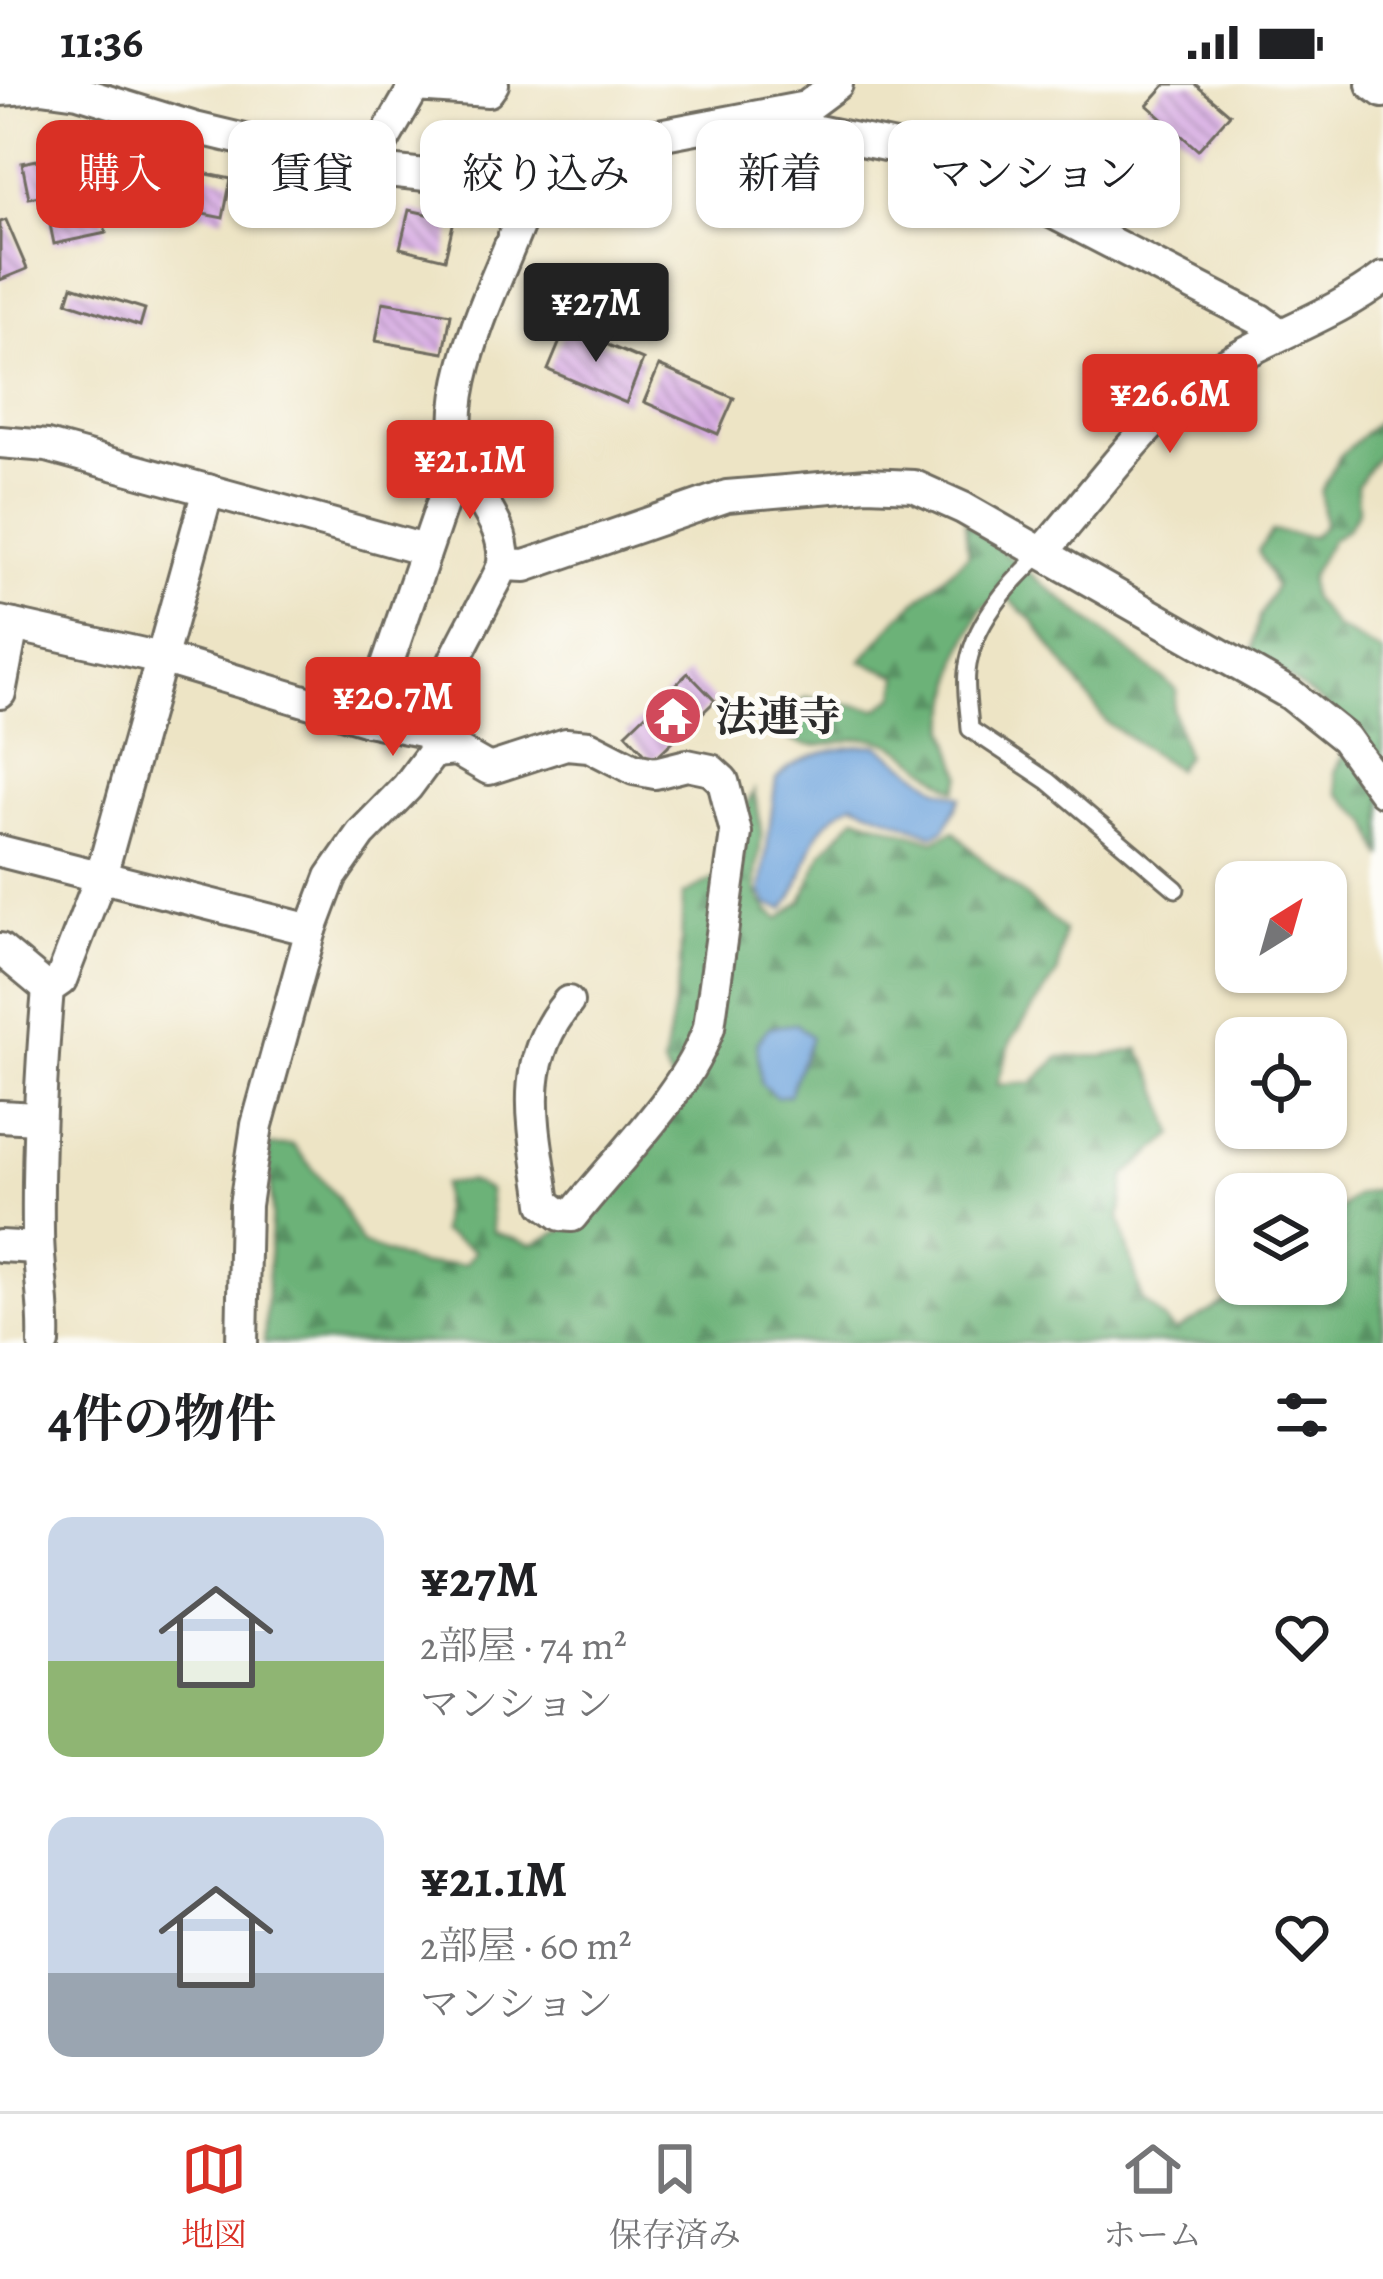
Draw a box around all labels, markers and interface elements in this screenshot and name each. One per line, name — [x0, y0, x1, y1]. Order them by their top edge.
text: 11:36 — [60, 11, 143, 73]
chip: 購入 — [36, 120, 204, 228]
chip: 賃貸 — [228, 120, 396, 228]
chip: 絞り込み — [420, 120, 672, 228]
chip: 新着 — [696, 120, 864, 228]
chip: マンション — [888, 120, 1180, 228]
pin: ¥27M — [525, 263, 667, 365]
text: ¥27M — [551, 275, 641, 328]
pin: ¥26.6M — [1072, 354, 1268, 456]
text: ¥26.6M — [1109, 366, 1231, 419]
pin: ¥21.1M — [372, 420, 568, 522]
text: ¥21.1M — [414, 432, 526, 485]
pin: ¥20.7M — [295, 657, 491, 759]
text: ¥20.7M — [332, 669, 454, 722]
temple icon: 法連寺 — [642, 685, 704, 747]
place label: 法連寺 — [715, 688, 841, 745]
north arrow — [1215, 861, 1347, 993]
map controls — [1215, 861, 1347, 1305]
button: locate — [1215, 1017, 1347, 1149]
button: layers — [1215, 1173, 1347, 1305]
icon: filters — [1269, 1382, 1335, 1448]
text: 4件の物件 — [48, 1384, 276, 1454]
text: ¥27M — [420, 1544, 539, 1614]
icon: home — [144, 1565, 288, 1709]
icon: heart — [1269, 1604, 1335, 1670]
text: 2部屋 · 74 m² — [420, 1619, 627, 1672]
text: マンション — [420, 1677, 613, 1730]
text: ¥21.1M — [420, 1844, 567, 1914]
icon: home — [144, 1865, 288, 2009]
icon: heart — [1269, 1904, 1335, 1970]
text: 2部屋 · 60 m² — [420, 1919, 632, 1972]
text: マンション — [420, 1977, 613, 2030]
tab: 地図 — [181, 2136, 247, 2257]
tab: 保存済み — [609, 2136, 741, 2257]
tab: ホーム — [1103, 2136, 1202, 2257]

